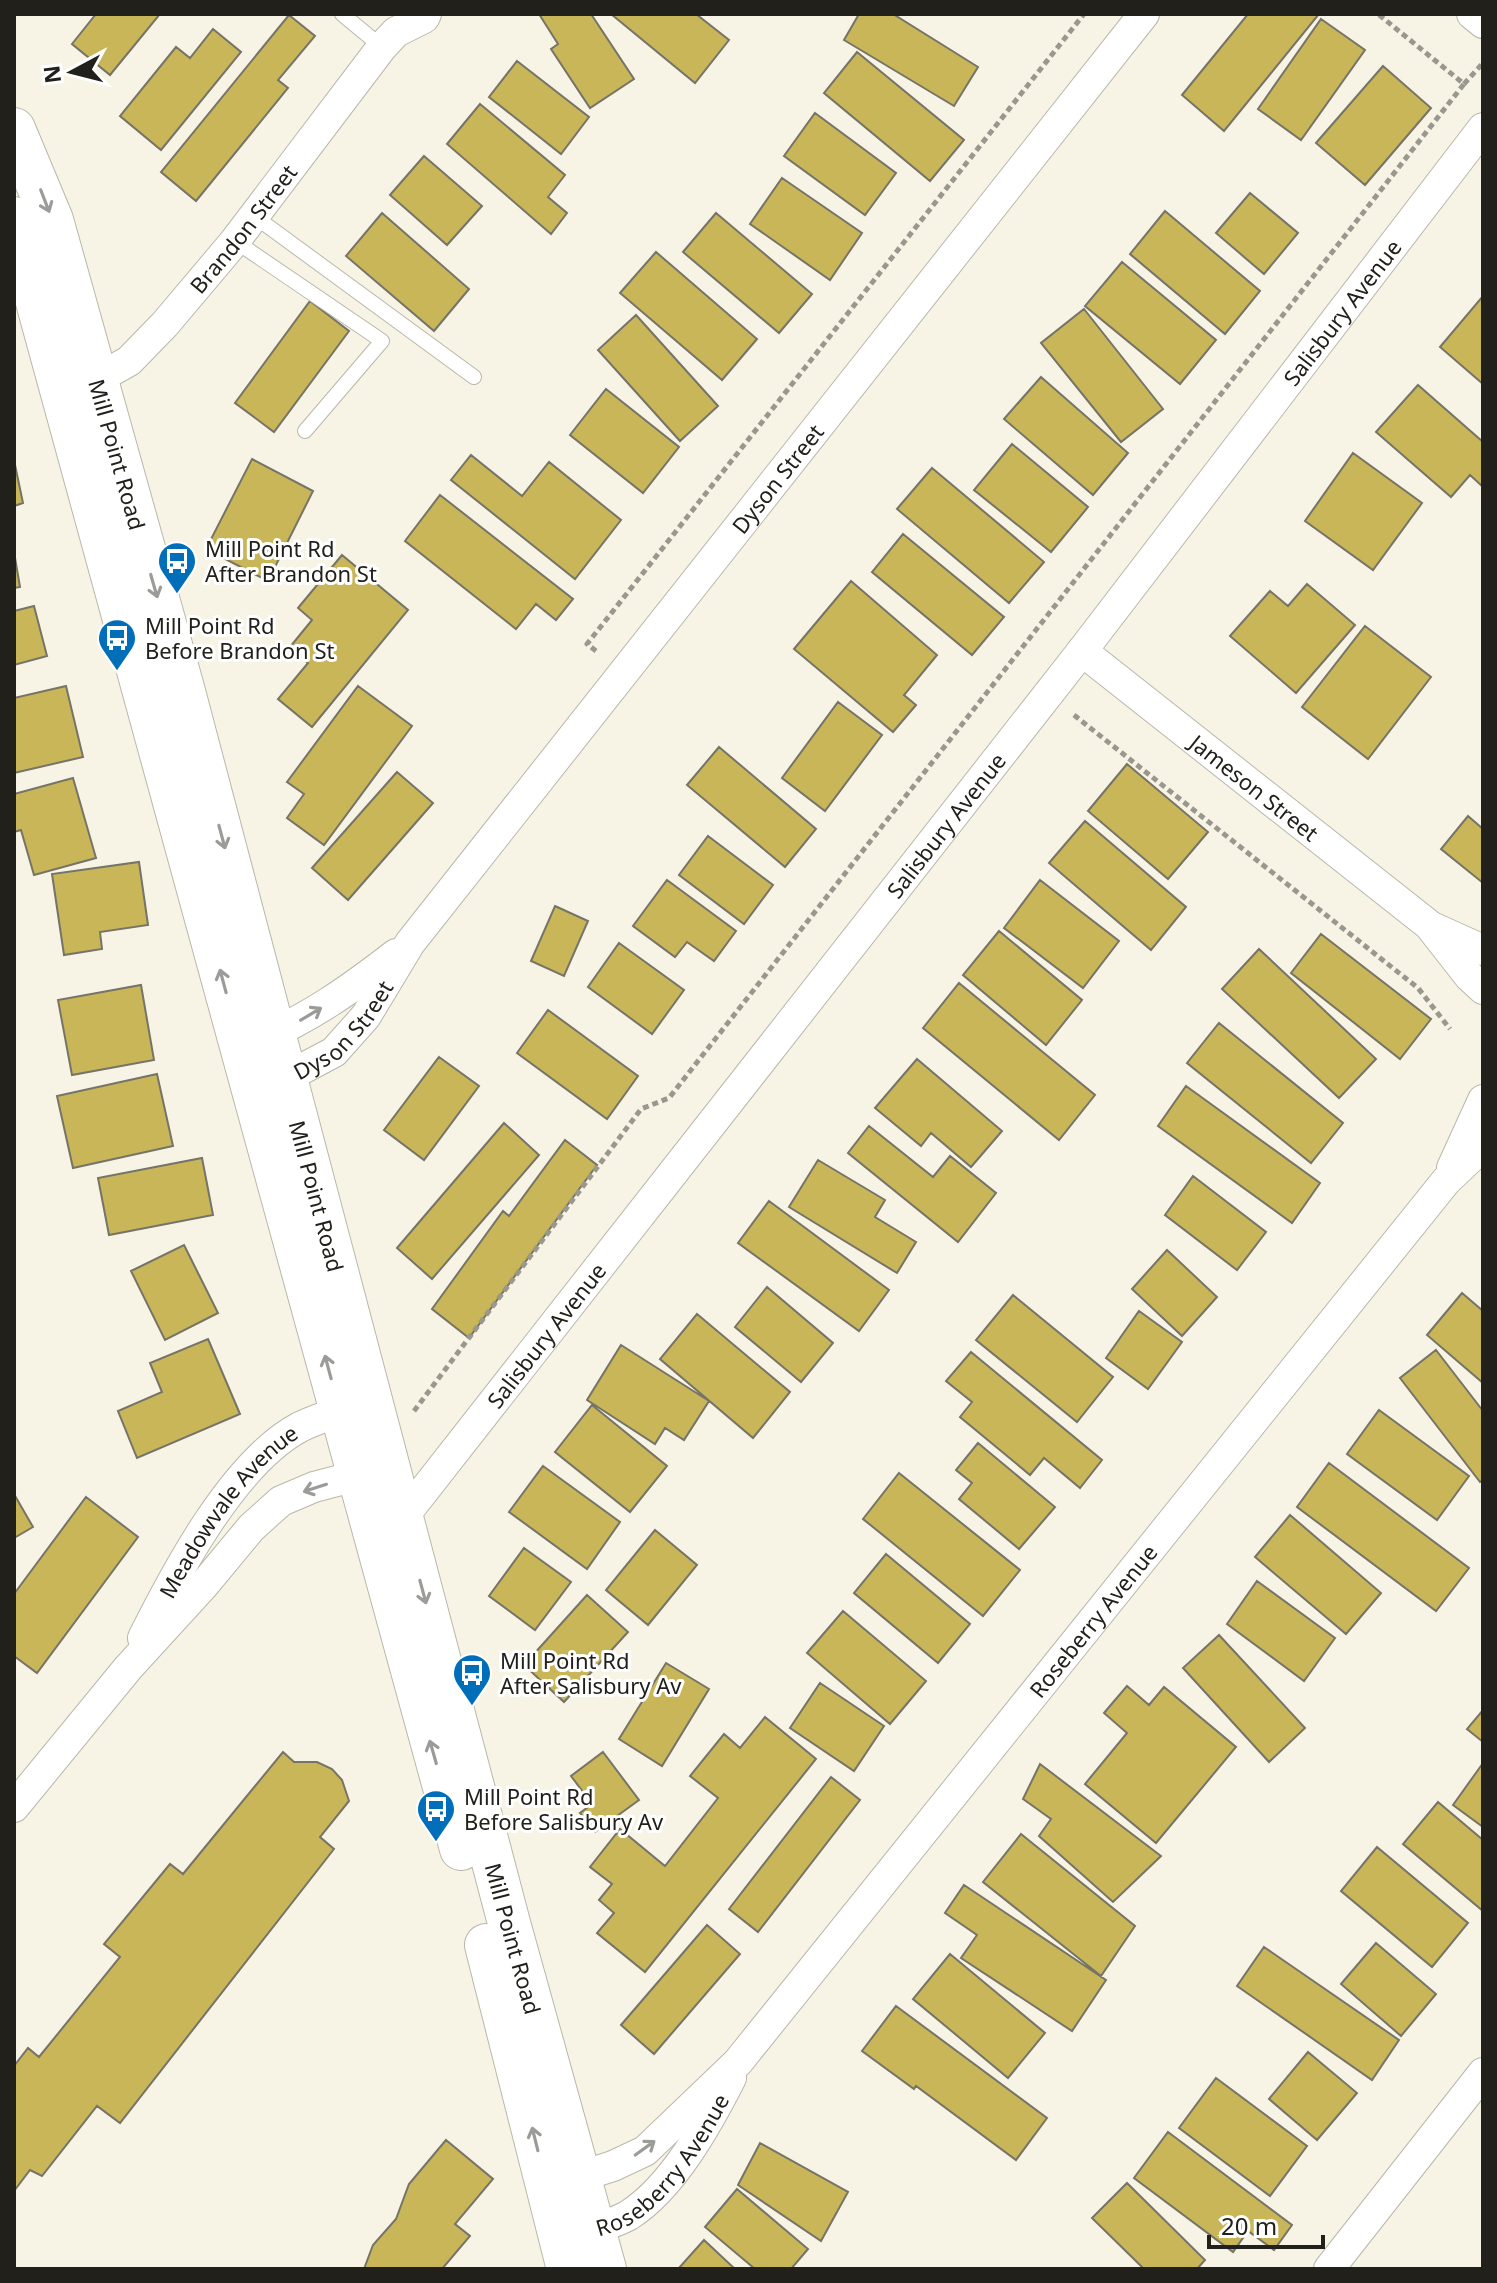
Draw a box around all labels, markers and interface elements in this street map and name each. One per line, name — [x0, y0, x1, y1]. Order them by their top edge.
north arrow — [32, 32, 112, 112]
text: N — [35, 64, 67, 85]
street label: Brandon Street — [183, 158, 303, 299]
one-way arrow — [39, 188, 53, 213]
street label: Salisbury Avenue — [1276, 233, 1407, 391]
street label: Mill Point Road — [82, 376, 153, 533]
street label: Dyson Street — [724, 417, 830, 539]
place label: Mill Point Rd After Brandon St — [205, 533, 377, 588]
bus stop icon: Mill Point Rd After Brandon St — [156, 540, 198, 595]
one-way arrow — [148, 572, 163, 598]
place label: Mill Point Rd Before Brandon St — [145, 610, 334, 665]
bus stop icon: Mill Point Rd Before Brandon St — [96, 617, 138, 672]
street label: Jameson Street — [1183, 726, 1325, 847]
street label: Salisbury Avenue — [879, 746, 1012, 904]
one-way arrow — [215, 823, 230, 849]
one-way arrow — [214, 968, 229, 994]
street label: Dyson Street — [288, 975, 399, 1086]
one-way arrow — [299, 1006, 322, 1022]
street label: Mill Point Road — [283, 1117, 351, 1275]
street label: Salisbury Avenue — [480, 1256, 612, 1414]
one-way arrow — [320, 1354, 335, 1380]
street label: Meadowvale Avenue — [151, 1417, 303, 1603]
one-way arrow — [303, 1482, 328, 1496]
street label: Roseberry Avenue — [1022, 1538, 1163, 1703]
one-way arrow — [417, 1578, 432, 1604]
place label: Mill Point Rd After Salisbury Av — [500, 1645, 682, 1700]
bus stop icon: Mill Point Rd After Salisbury Av — [451, 1652, 493, 1707]
one-way arrow — [425, 1740, 440, 1766]
place label: Mill Point Rd Before Salisbury Av — [464, 1781, 664, 1836]
bus stop icon: Mill Point Rd Before Salisbury Av — [415, 1788, 457, 1843]
street label: Mill Point Road — [479, 1860, 549, 2017]
street label: Roseberry Avenue — [592, 2088, 735, 2242]
one-way arrow — [527, 2127, 542, 2153]
one-way arrow — [634, 2140, 655, 2157]
scale bar — [1209, 2199, 1323, 2249]
text: 20 m — [1221, 2209, 1277, 2242]

